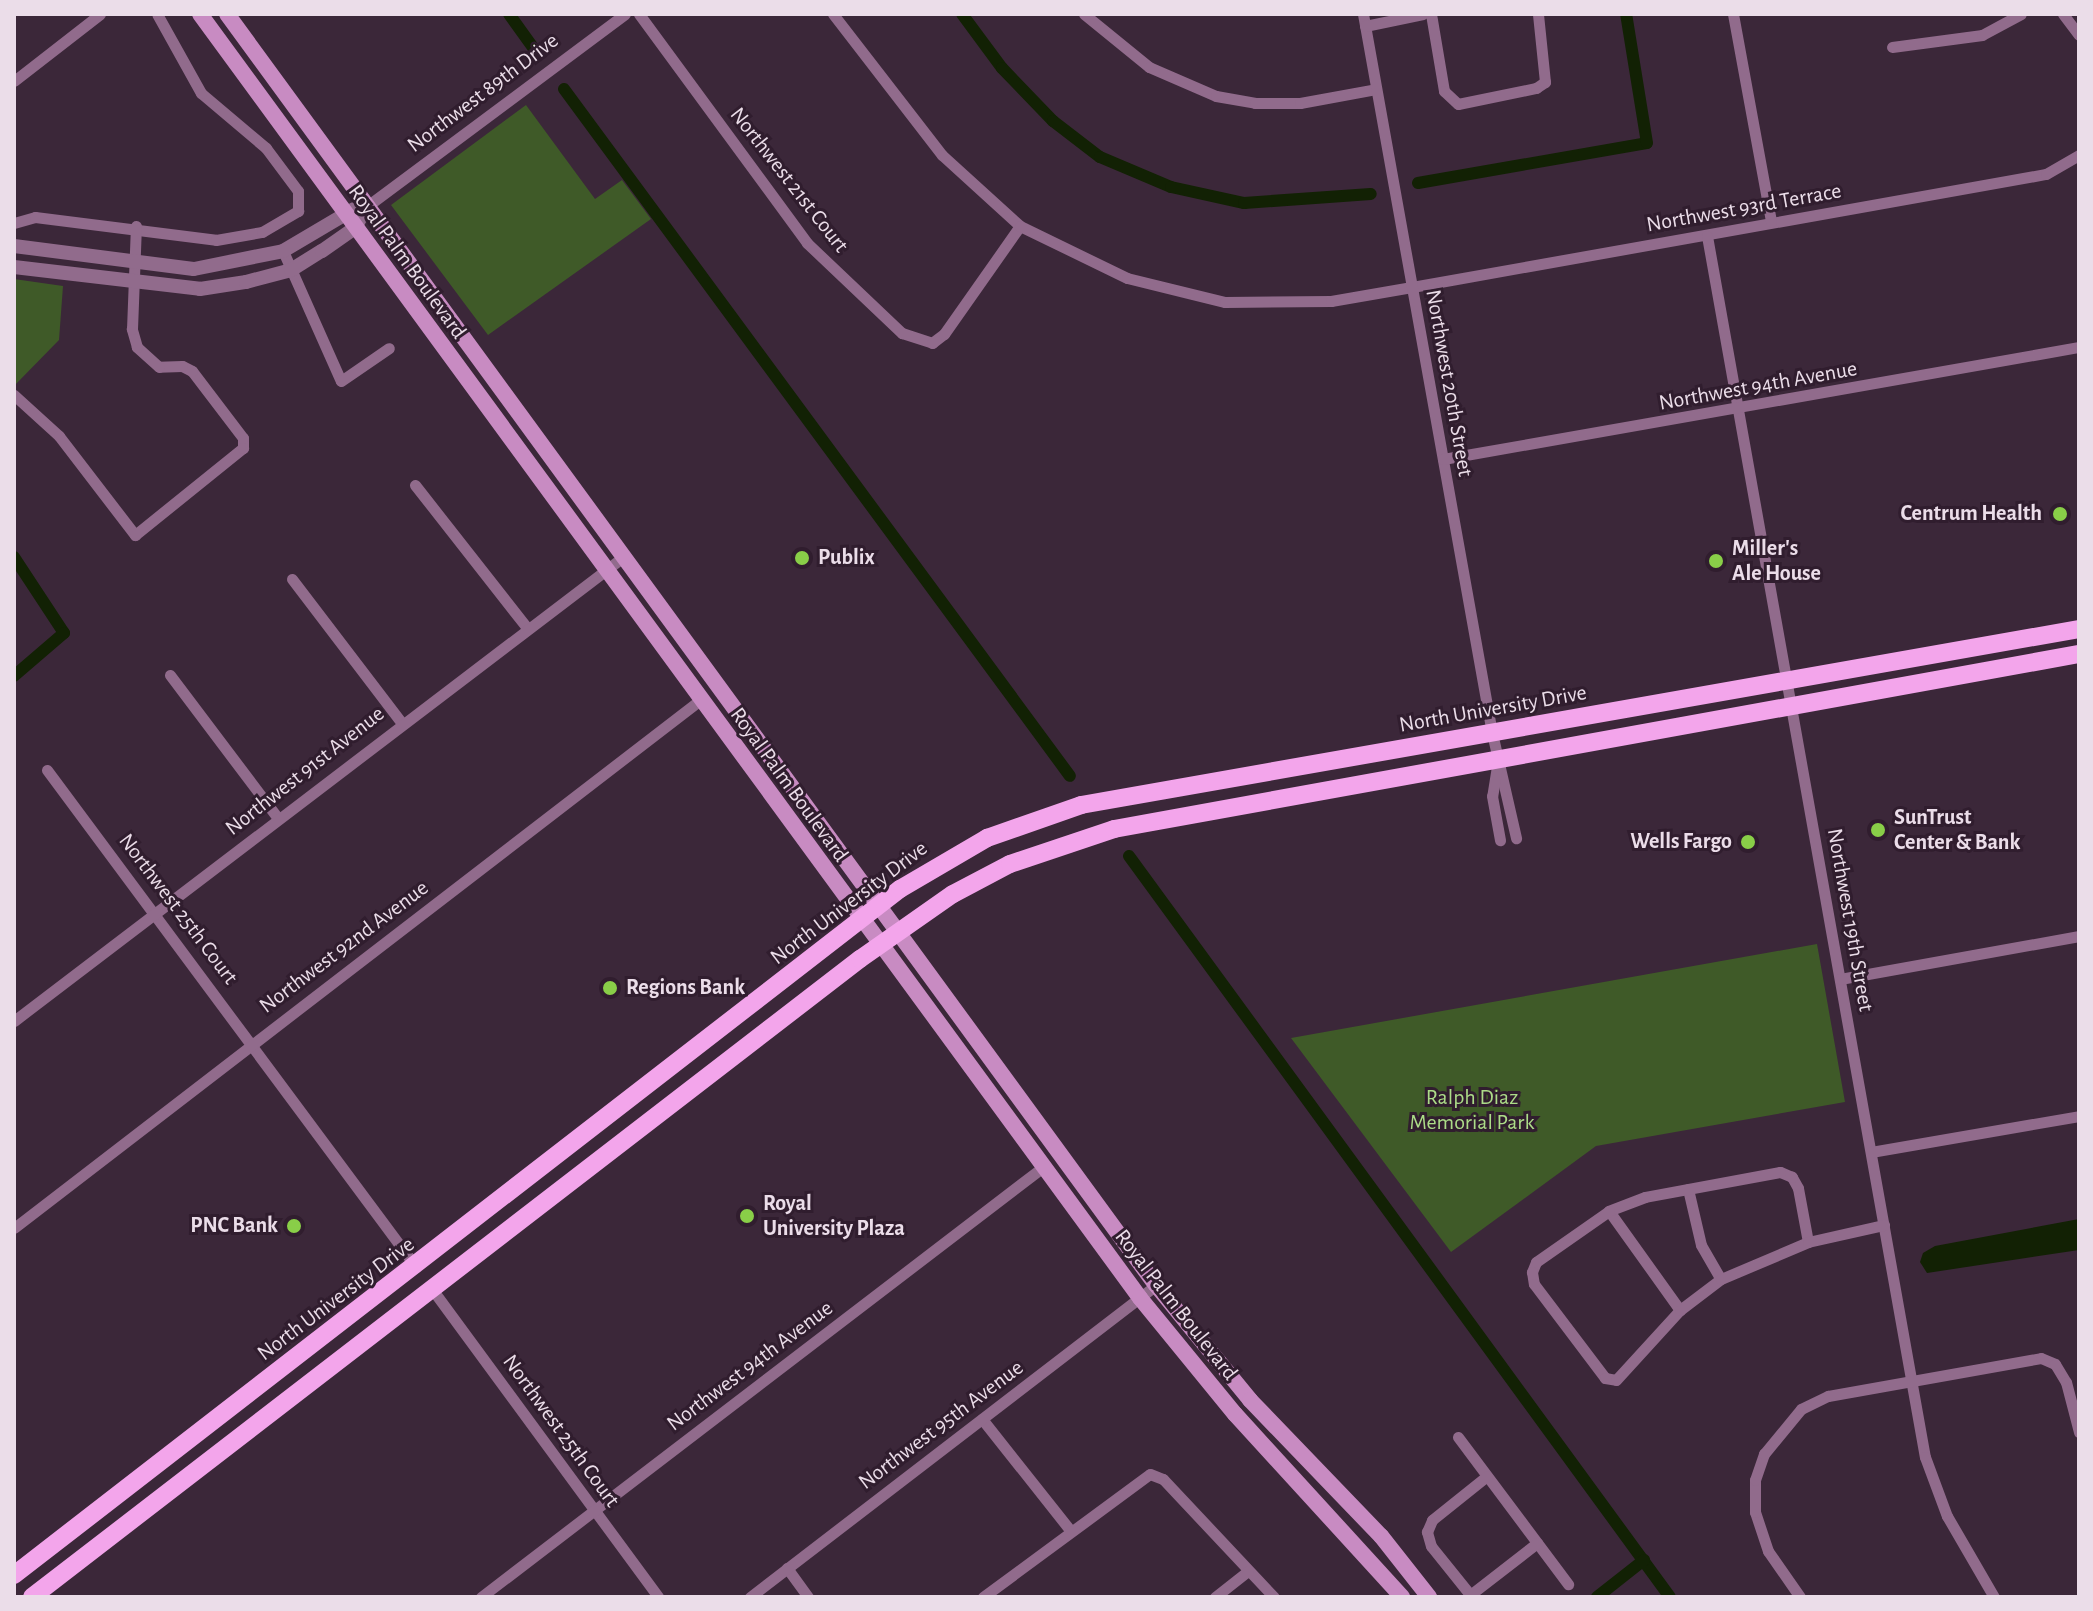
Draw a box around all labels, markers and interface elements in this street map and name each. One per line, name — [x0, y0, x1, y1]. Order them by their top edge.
street label: Northwest 89th Drive — [402, 28, 564, 158]
street label: Northwest 21st Court — [724, 102, 854, 258]
street label: Northwest 93rd Terrace — [1644, 178, 1844, 238]
street label: Royal Palm Boulevard — [342, 180, 472, 344]
street label: Northwest 20th Street — [1420, 288, 1478, 478]
street label: Northwest 94th Avenue — [1657, 356, 1859, 416]
place label: Centrum Health — [1901, 501, 2042, 527]
marker: Centrum Health — [2049, 503, 2071, 525]
place label: Miller's Ale House — [1732, 535, 1821, 586]
place label: Publix — [818, 545, 875, 571]
marker: Publix — [793, 549, 811, 567]
marker: Miller's Ale House — [1707, 552, 1725, 570]
street label: North University Drive — [1397, 680, 1589, 738]
street label: Northwest 91st Avenue — [220, 701, 390, 841]
street label: Royal Palm Boulevard — [724, 703, 854, 867]
place label: SunTrust Center & Bank — [1894, 804, 2020, 856]
marker: SunTrust Center & Bank — [1869, 821, 1887, 839]
street label: Northwest 19th Street — [1821, 826, 1879, 1014]
street label: Northwest 25th Court — [113, 828, 243, 990]
place label: Wells Fargo — [1630, 829, 1732, 855]
marker: Wells Fargo — [1739, 833, 1757, 851]
street label: North University Drive — [765, 835, 933, 971]
street label: Northwest 92nd Avenue — [254, 875, 434, 1019]
place label: Regions Bank — [626, 975, 745, 1001]
marker: Regions Bank — [601, 979, 619, 997]
park label: Ralph Diaz Memorial Park — [1410, 1084, 1534, 1136]
place label: Royal University Plaza — [763, 1190, 905, 1242]
marker: Royal University Plaza — [738, 1207, 756, 1225]
place label: PNC Bank — [190, 1213, 278, 1239]
marker: PNC Bank — [285, 1217, 303, 1235]
street label: Royal Palm Boulevard — [1109, 1224, 1243, 1386]
street label: North University Drive — [252, 1231, 420, 1367]
street label: Northwest 94th Avenue — [662, 1295, 838, 1437]
street label: Northwest 25th Court — [497, 1350, 625, 1512]
street label: Northwest 95th Avenue — [853, 1354, 1029, 1496]

